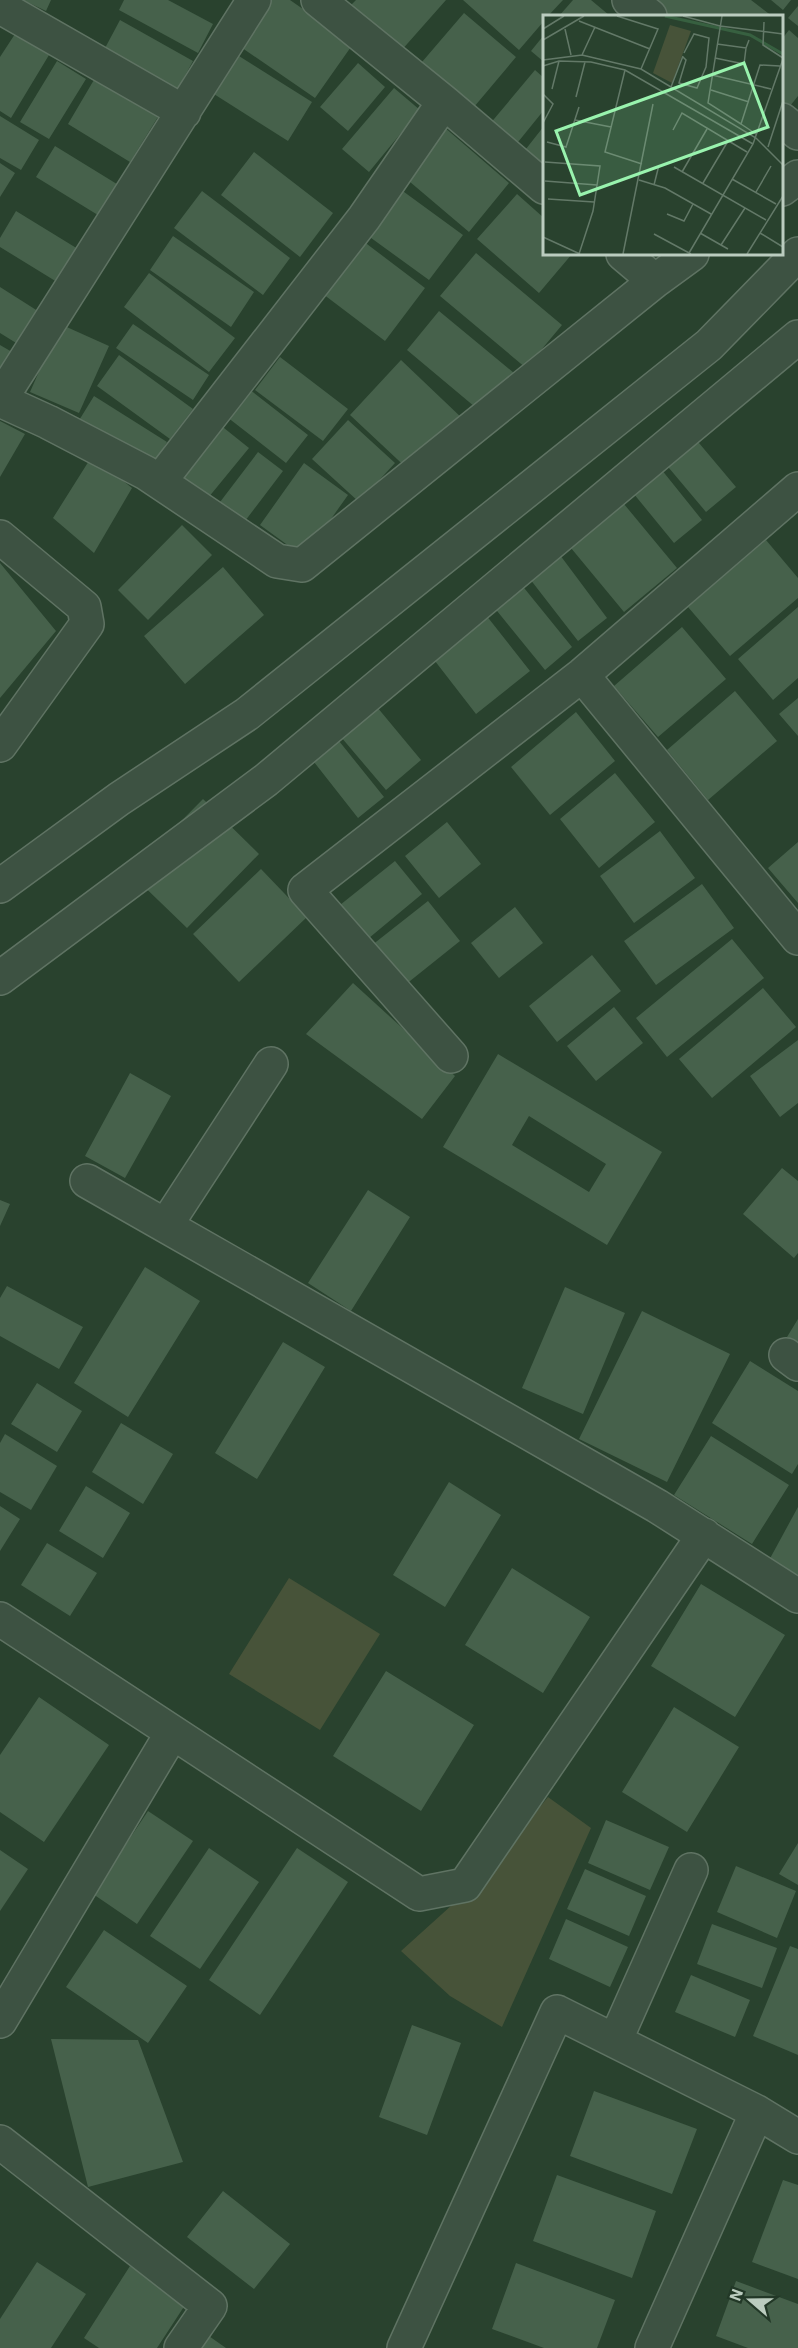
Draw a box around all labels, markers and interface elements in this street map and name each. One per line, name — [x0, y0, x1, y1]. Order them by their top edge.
inset map — [543, 15, 783, 255]
north arrow — [720, 2270, 780, 2330]
text: N — [725, 2286, 747, 2304]

